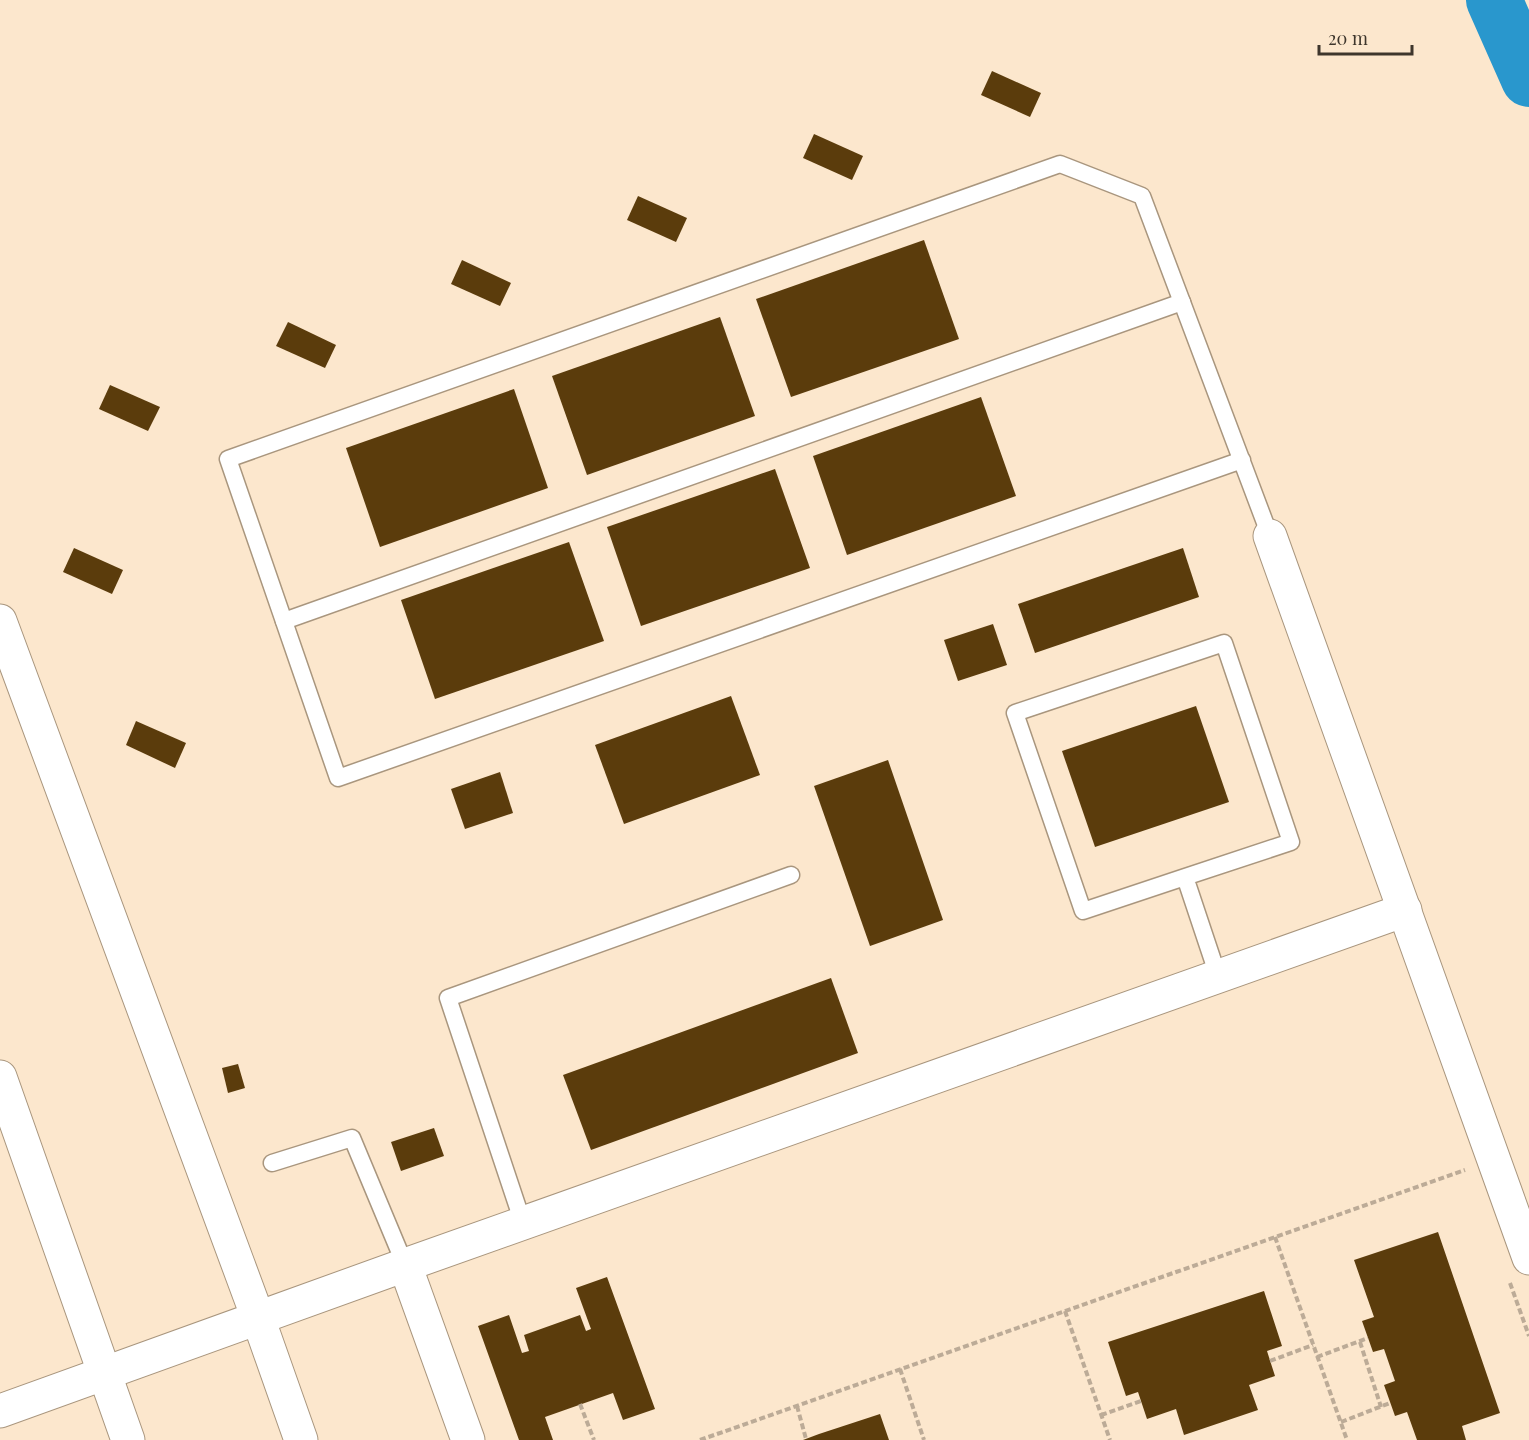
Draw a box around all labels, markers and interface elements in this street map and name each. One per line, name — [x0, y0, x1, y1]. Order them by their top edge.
scale bar — [1319, 18, 1412, 56]
text: 20 m — [1328, 26, 1368, 50]

